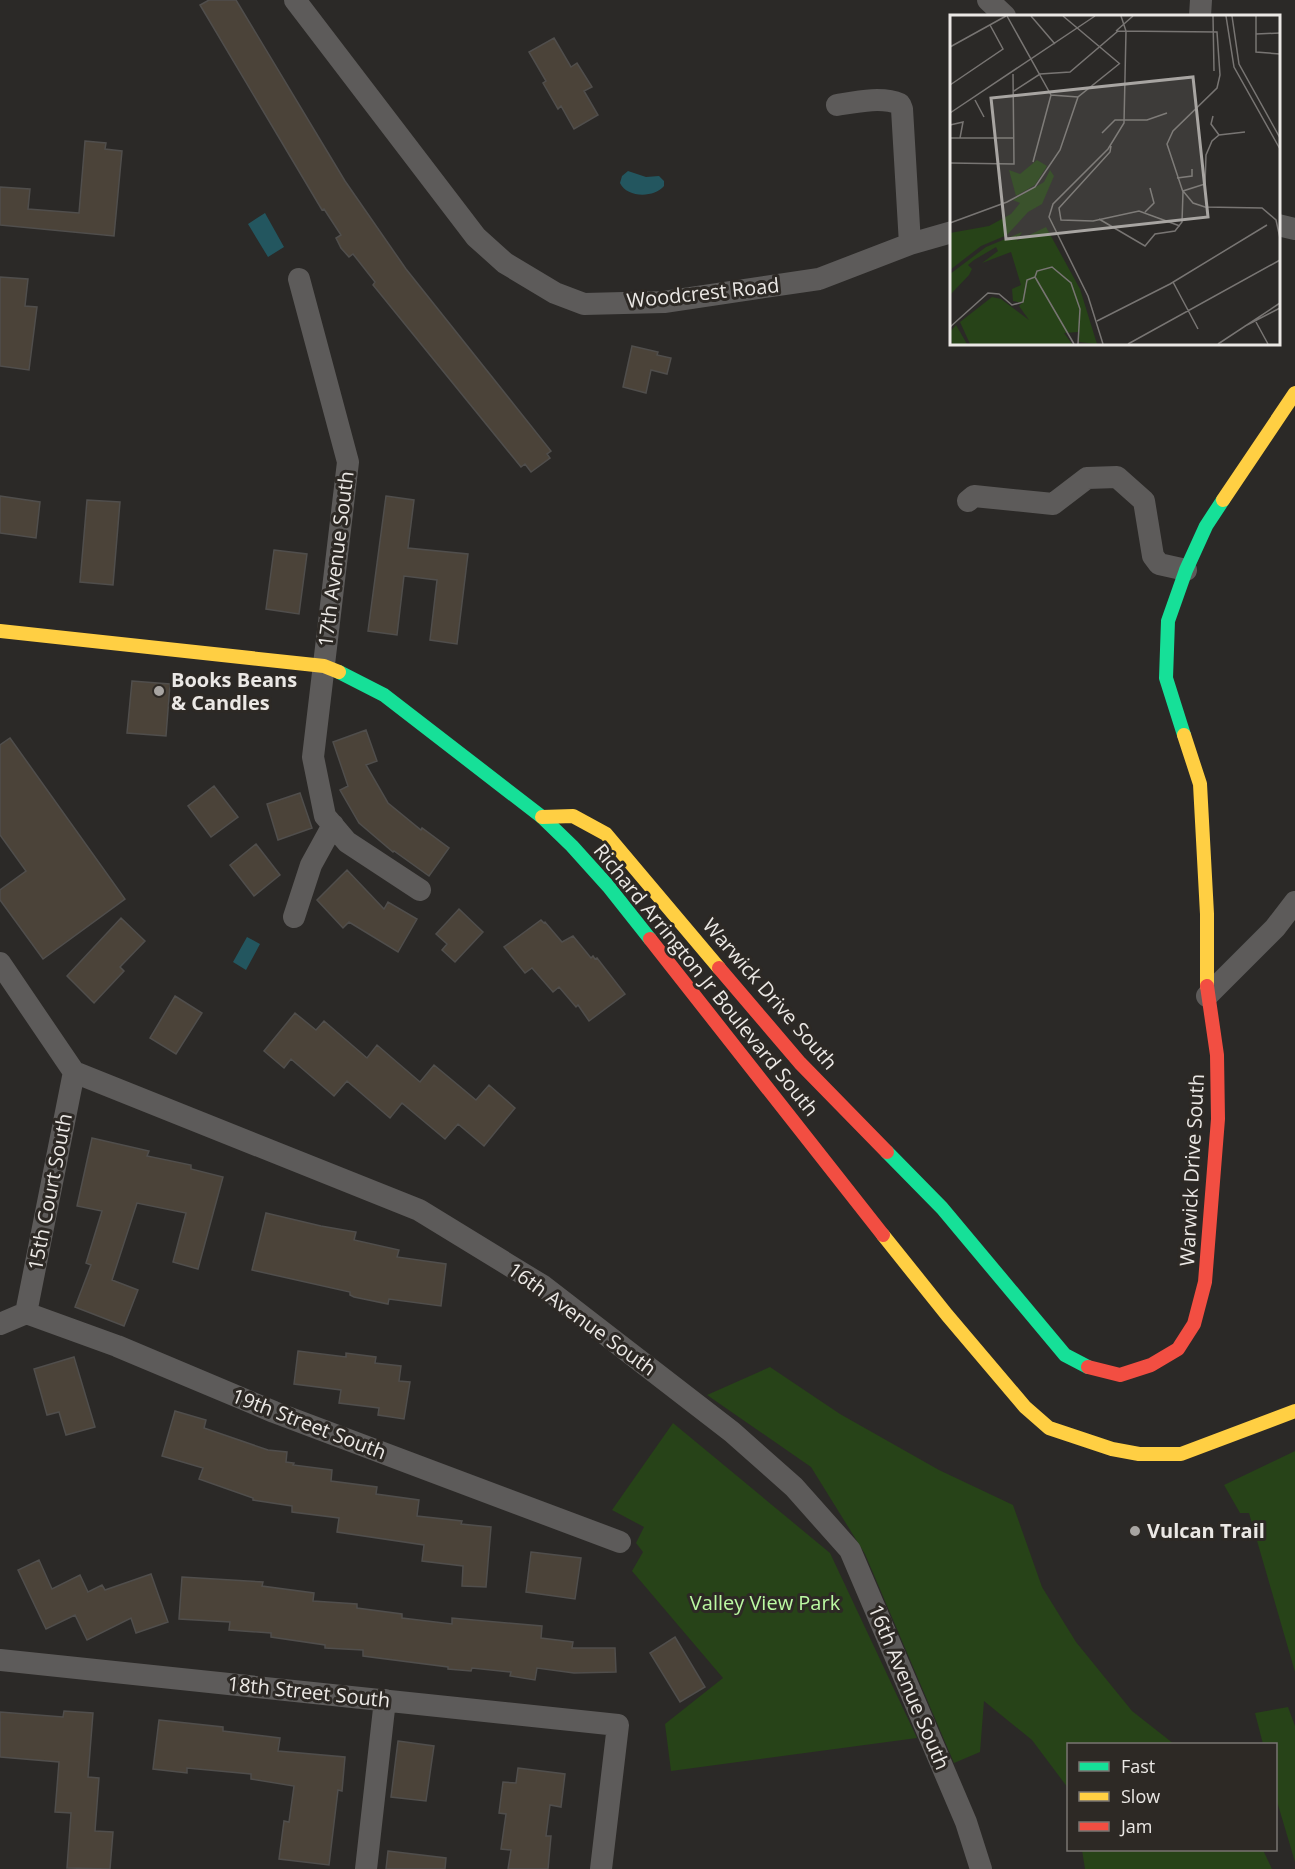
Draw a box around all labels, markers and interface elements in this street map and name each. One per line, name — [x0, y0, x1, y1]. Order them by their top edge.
inset map — [950, 15, 1280, 345]
street label: Woodcrest Road — [625, 271, 781, 314]
street label: 17th Avenue South — [311, 469, 360, 648]
place label: Books Beans & Candles — [171, 666, 297, 716]
marker: Books Beans & Candles — [152, 684, 166, 698]
street label: Richard Arrington Jr Boulevard South — [588, 838, 825, 1122]
street label: Warwick Drive South — [697, 912, 844, 1075]
street label: Warwick Drive South — [1173, 1073, 1210, 1267]
street label: 15th Court South — [21, 1111, 78, 1273]
street label: 16th Avenue South — [503, 1256, 662, 1382]
street label: 19th Street South — [228, 1382, 390, 1465]
place label: Vulcan Trail — [1147, 1517, 1265, 1544]
marker: Vulcan Trail — [1128, 1524, 1142, 1538]
park label: Valley View Park — [690, 1589, 841, 1616]
street label: 16th Avenue South — [862, 1600, 956, 1774]
street label: 18th Street South — [226, 1670, 392, 1713]
legend — [1067, 1743, 1277, 1851]
text: Fast — [1121, 1754, 1155, 1778]
text: Slow — [1121, 1784, 1160, 1808]
text: Jam — [1119, 1814, 1153, 1838]

